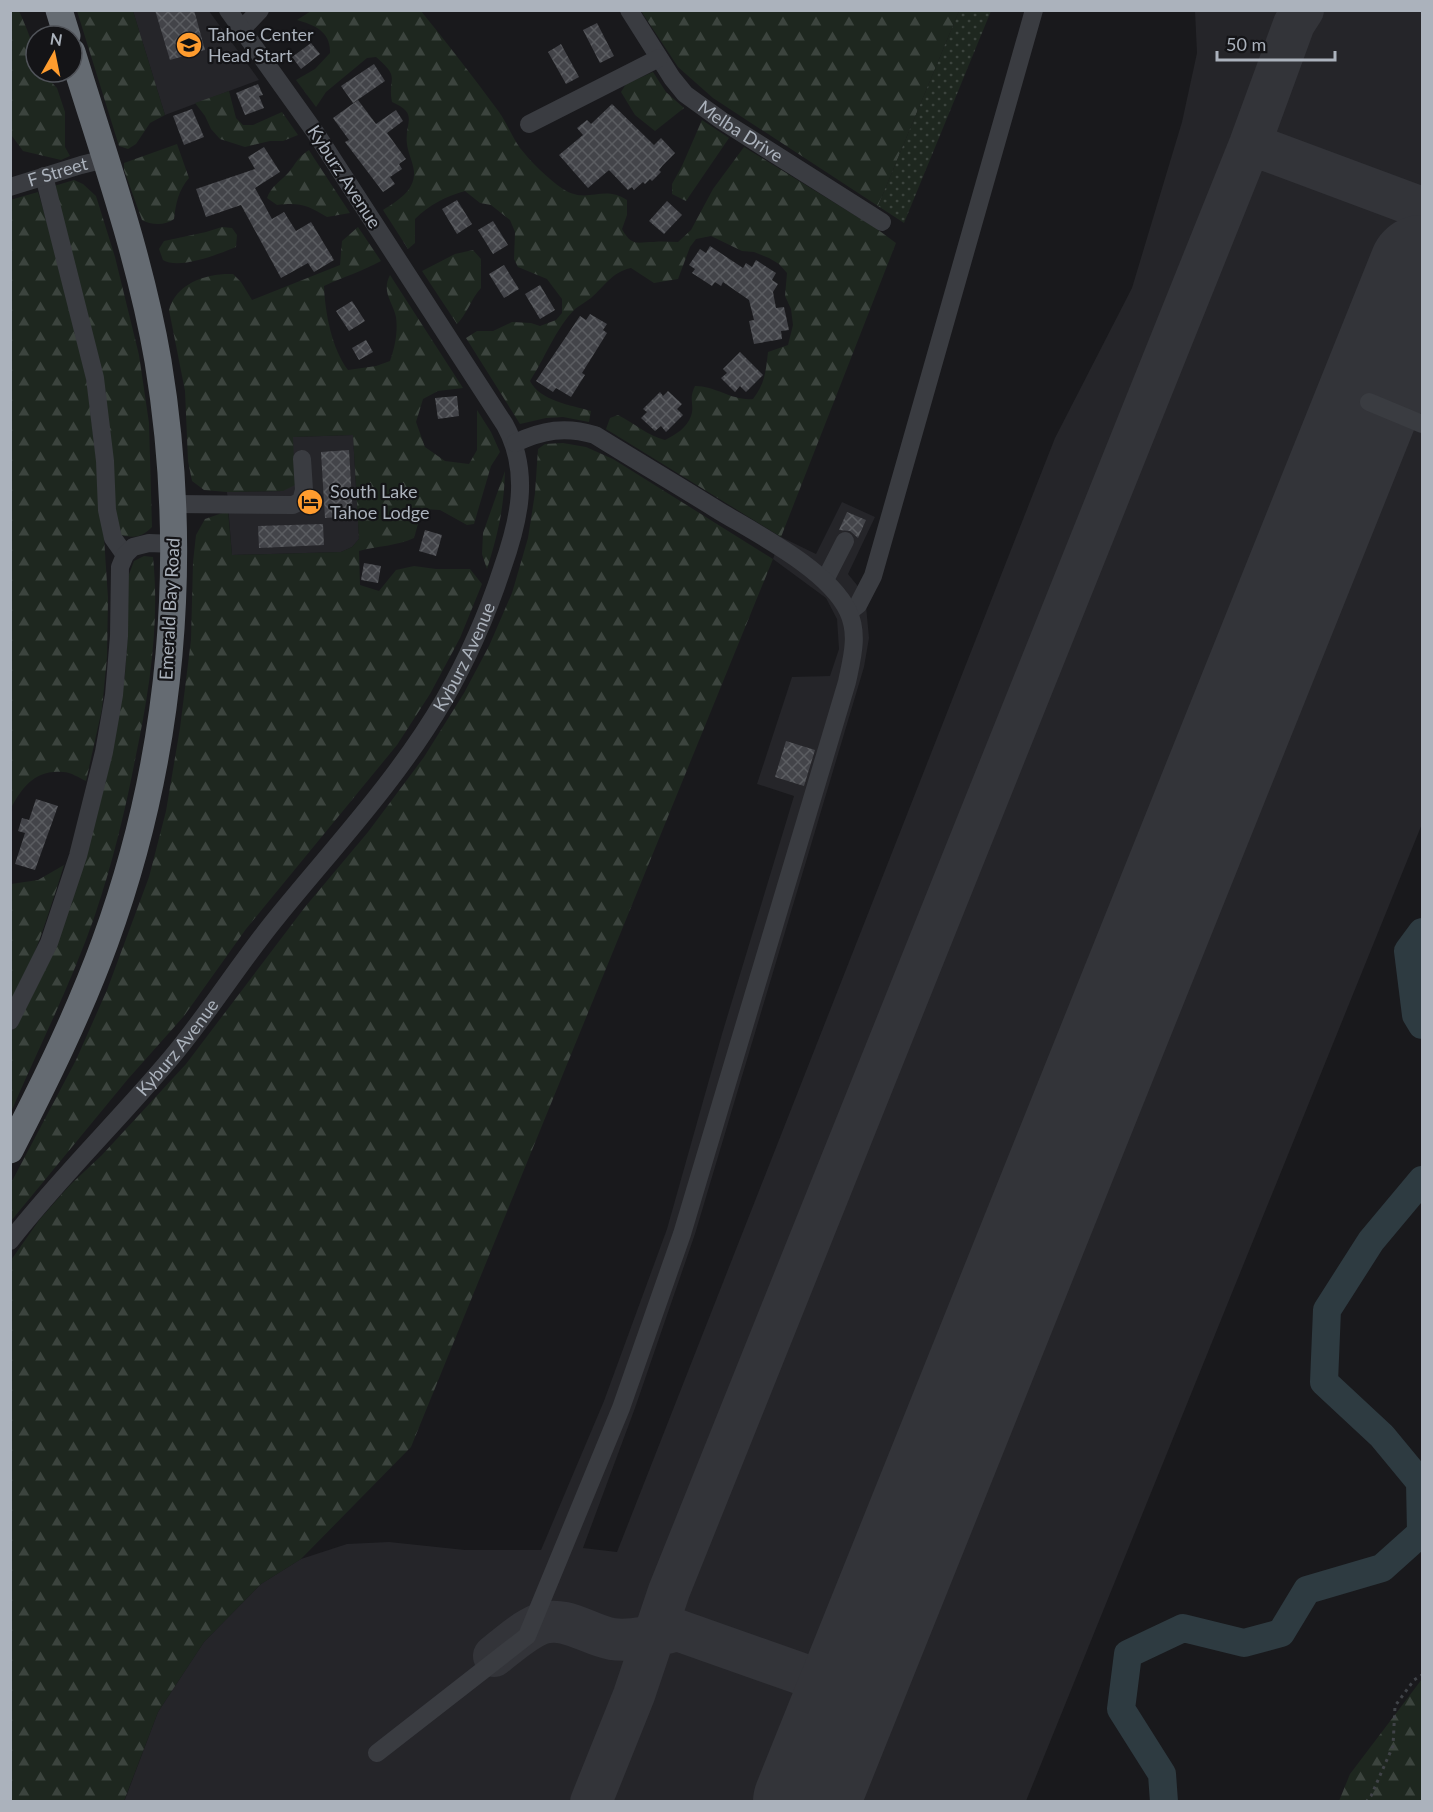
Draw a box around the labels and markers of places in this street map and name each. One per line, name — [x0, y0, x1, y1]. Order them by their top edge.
place label: Tahoe Center Head Start — [208, 23, 314, 66]
school or university icon: Tahoe Center Head Start — [174, 30, 204, 60]
place label: South Lake Tahoe Lodge — [330, 480, 429, 523]
hotel icon: South Lake Tahoe Lodge — [295, 487, 325, 517]

